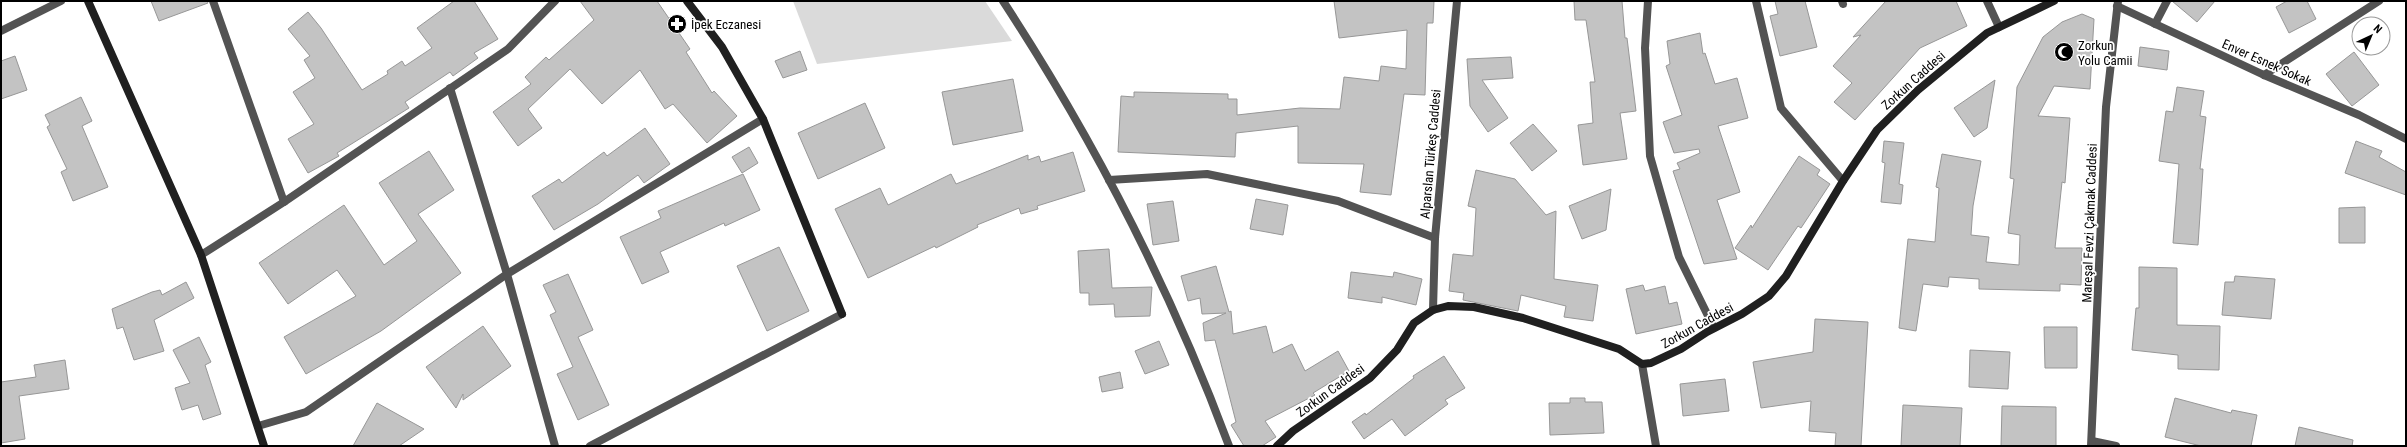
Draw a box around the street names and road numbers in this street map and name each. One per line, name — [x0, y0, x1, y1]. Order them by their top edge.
street label: Enver Esnek Sokak — [2220, 36, 2314, 89]
street label: Zorkun Caddesi — [1879, 48, 1948, 113]
street label: Alparslan Türkeş Caddesi — [1417, 89, 1444, 219]
street label: Mareşal Fevzi Çakmak Caddesi — [2079, 143, 2100, 303]
street label: Zorkun Caddesi — [1659, 299, 1736, 351]
street label: Zorkun Caddesi — [1293, 361, 1367, 420]

